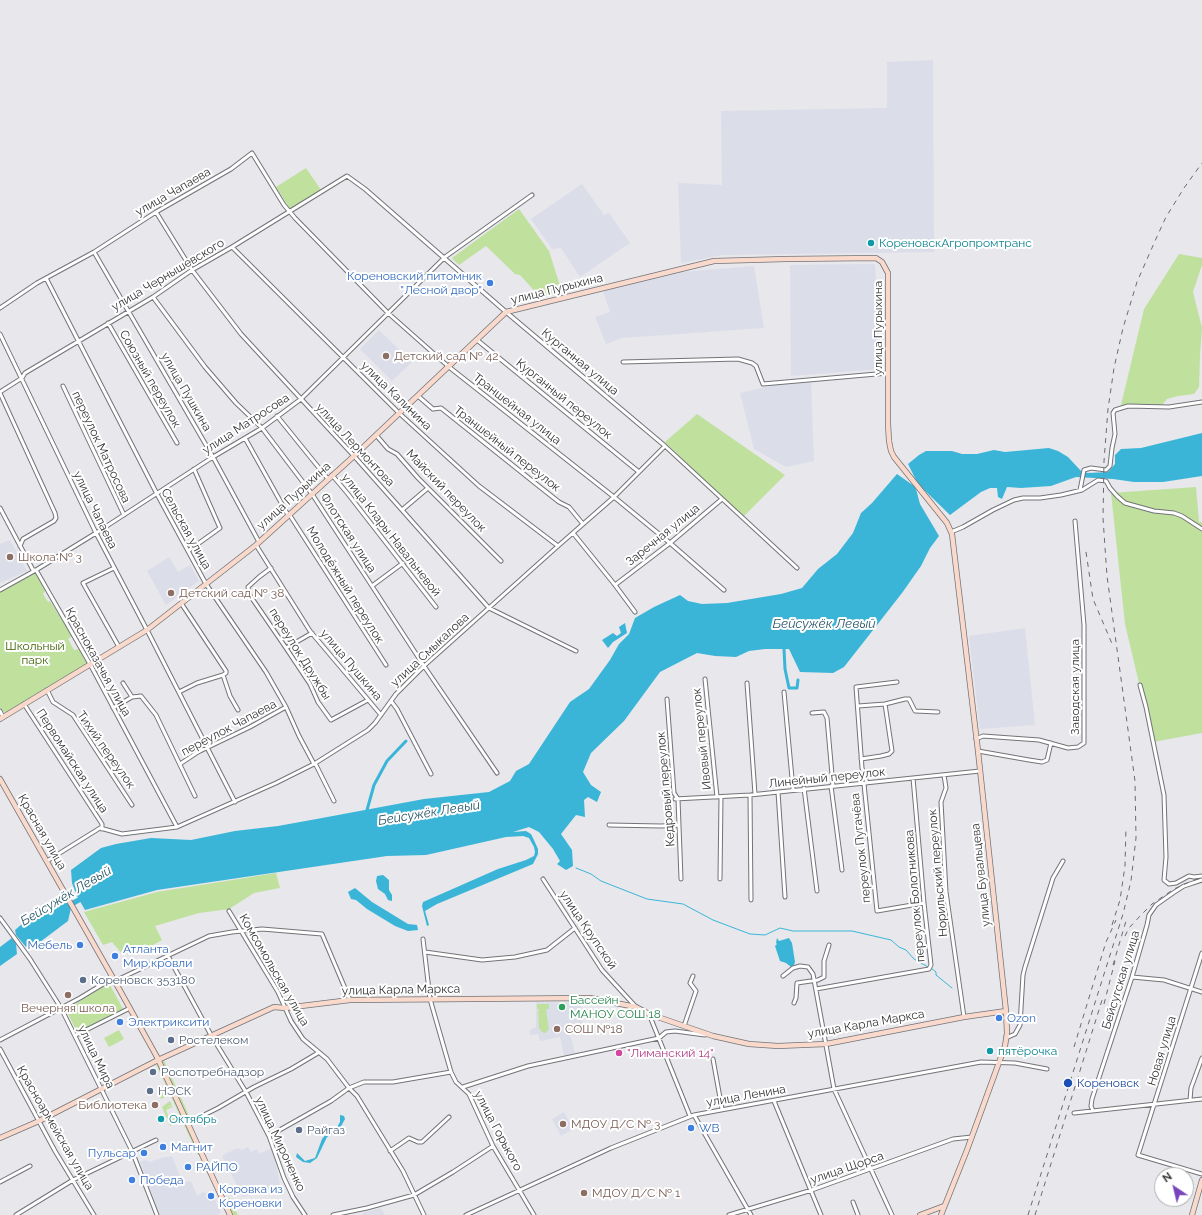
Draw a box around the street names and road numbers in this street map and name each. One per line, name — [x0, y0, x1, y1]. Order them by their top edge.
street label: улица Чапаева — [133, 165, 213, 219]
street label: улица Чернышевского — [109, 236, 227, 314]
street label: улица Пурыхина — [509, 271, 605, 307]
street label: улица Пурыхина — [871, 281, 885, 375]
street label: Курганная улица — [539, 326, 621, 398]
street label: Союзный переулок — [116, 328, 184, 430]
street label: улица Пушкина — [158, 350, 214, 434]
street label: Курганный переулок — [513, 356, 615, 442]
street label: улица Калинина — [358, 359, 434, 433]
street label: Траншейная улица — [470, 370, 564, 448]
street label: переулок Матросова — [69, 389, 133, 505]
street label: улица Матросова — [200, 391, 292, 457]
street label: улица Лермонтова — [313, 400, 397, 490]
street label: Траншейный переулок — [451, 403, 563, 495]
street label: Майский переулок — [403, 447, 489, 535]
street label: улица Пурыхина — [254, 459, 334, 533]
street label: улица Чапаева — [70, 469, 120, 551]
street label: улица Клары Навальневой — [338, 471, 444, 599]
street label: Сельская улица — [158, 486, 214, 572]
street label: Флотская улица — [317, 491, 379, 575]
street label: Заречная улица — [623, 501, 703, 569]
street label: Молодёжный переулок — [303, 524, 387, 646]
street label: Красноказачья улица — [62, 605, 134, 719]
street label: переулок Дружбы — [266, 605, 334, 703]
street label: улица Смыкалова — [388, 610, 472, 690]
street label: улица Пушкина — [317, 626, 385, 704]
street label: Заводская улица — [1068, 639, 1082, 735]
street label: Ивовый переулок — [689, 687, 715, 791]
street label: переулок Чапаева — [179, 697, 279, 759]
street label: Первомайская улица — [33, 706, 111, 816]
street label: Тихий переулок — [74, 708, 138, 792]
street label: Кедровый переулок — [654, 731, 678, 847]
street label: Линейный переулок — [768, 765, 886, 791]
street label: Красная улица — [15, 792, 69, 872]
street label: переулок Пугачёва — [848, 792, 874, 904]
street label: Норильский переулок — [925, 809, 951, 937]
street label: улица Бувальцева — [968, 823, 994, 927]
street label: переулок Болотникова — [902, 829, 928, 963]
street label: улица Крупской — [556, 888, 620, 972]
street label: Комсомольская улица — [236, 911, 312, 1029]
street label: Бейсугская улица — [1099, 929, 1143, 1031]
street label: улица Карла Маркса — [342, 982, 460, 998]
street label: улица Карла Маркса — [806, 1007, 926, 1041]
street label: Новая улица — [1145, 1014, 1179, 1088]
street label: улица Мира — [74, 1023, 118, 1091]
street label: Красноармейская улица — [13, 1063, 97, 1193]
street label: улица Ленина — [705, 1082, 787, 1110]
street label: улица Горького — [471, 1088, 525, 1174]
street label: улица Мироненко — [252, 1094, 308, 1194]
street label: улица Щорса — [808, 1149, 886, 1187]

